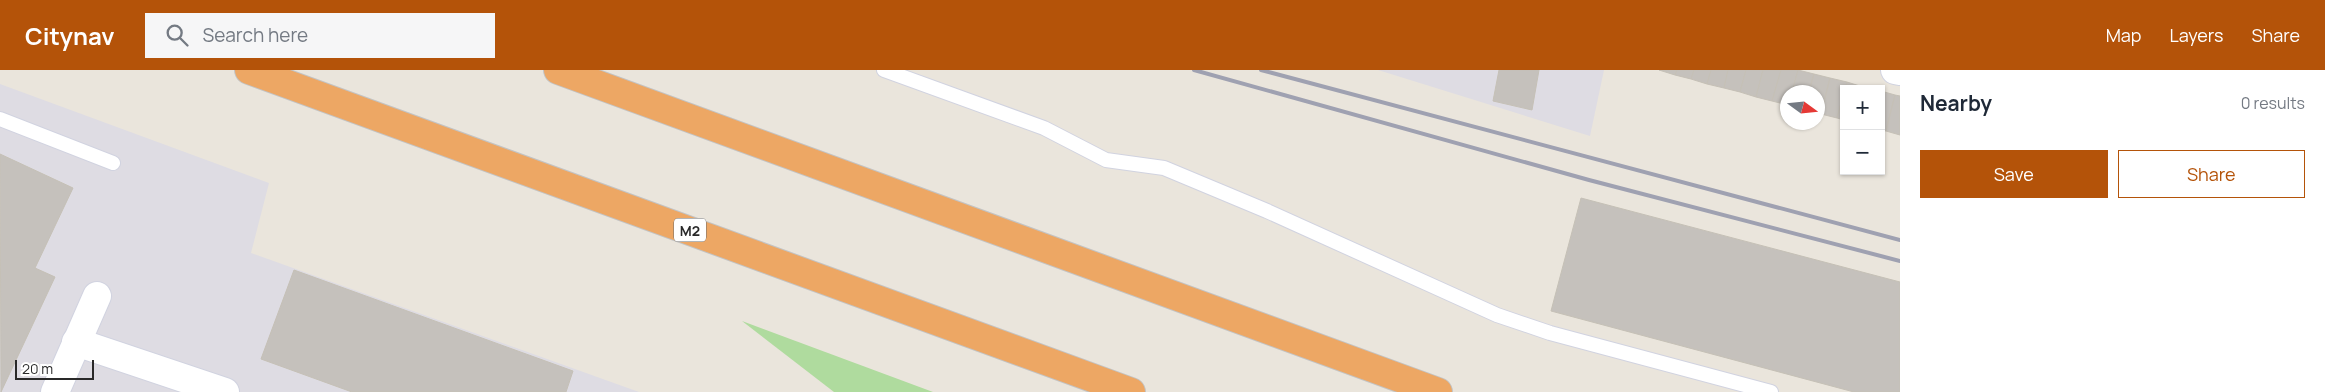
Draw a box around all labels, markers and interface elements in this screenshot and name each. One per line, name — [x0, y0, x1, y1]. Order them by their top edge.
search box — [145, 13, 495, 58]
text: Citynav — [25, 19, 115, 52]
icon: search — [163, 21, 191, 49]
text: Search here — [203, 22, 308, 48]
text: Map — [2106, 23, 2141, 47]
text: Layers — [2169, 23, 2223, 47]
text: Share — [2251, 23, 2300, 47]
north arrow — [1780, 85, 1825, 130]
map controls — [1840, 85, 1885, 175]
button: + — [1840, 85, 1885, 130]
text: Nearby — [1920, 89, 1992, 117]
text: 0 results — [2241, 92, 2305, 114]
button: − — [1840, 130, 1885, 175]
button: Save — [1920, 150, 2108, 198]
button: Share — [2118, 150, 2305, 198]
road number: M2 — [674, 218, 706, 242]
scale bar — [15, 357, 94, 380]
text: 20 m — [22, 359, 53, 378]

